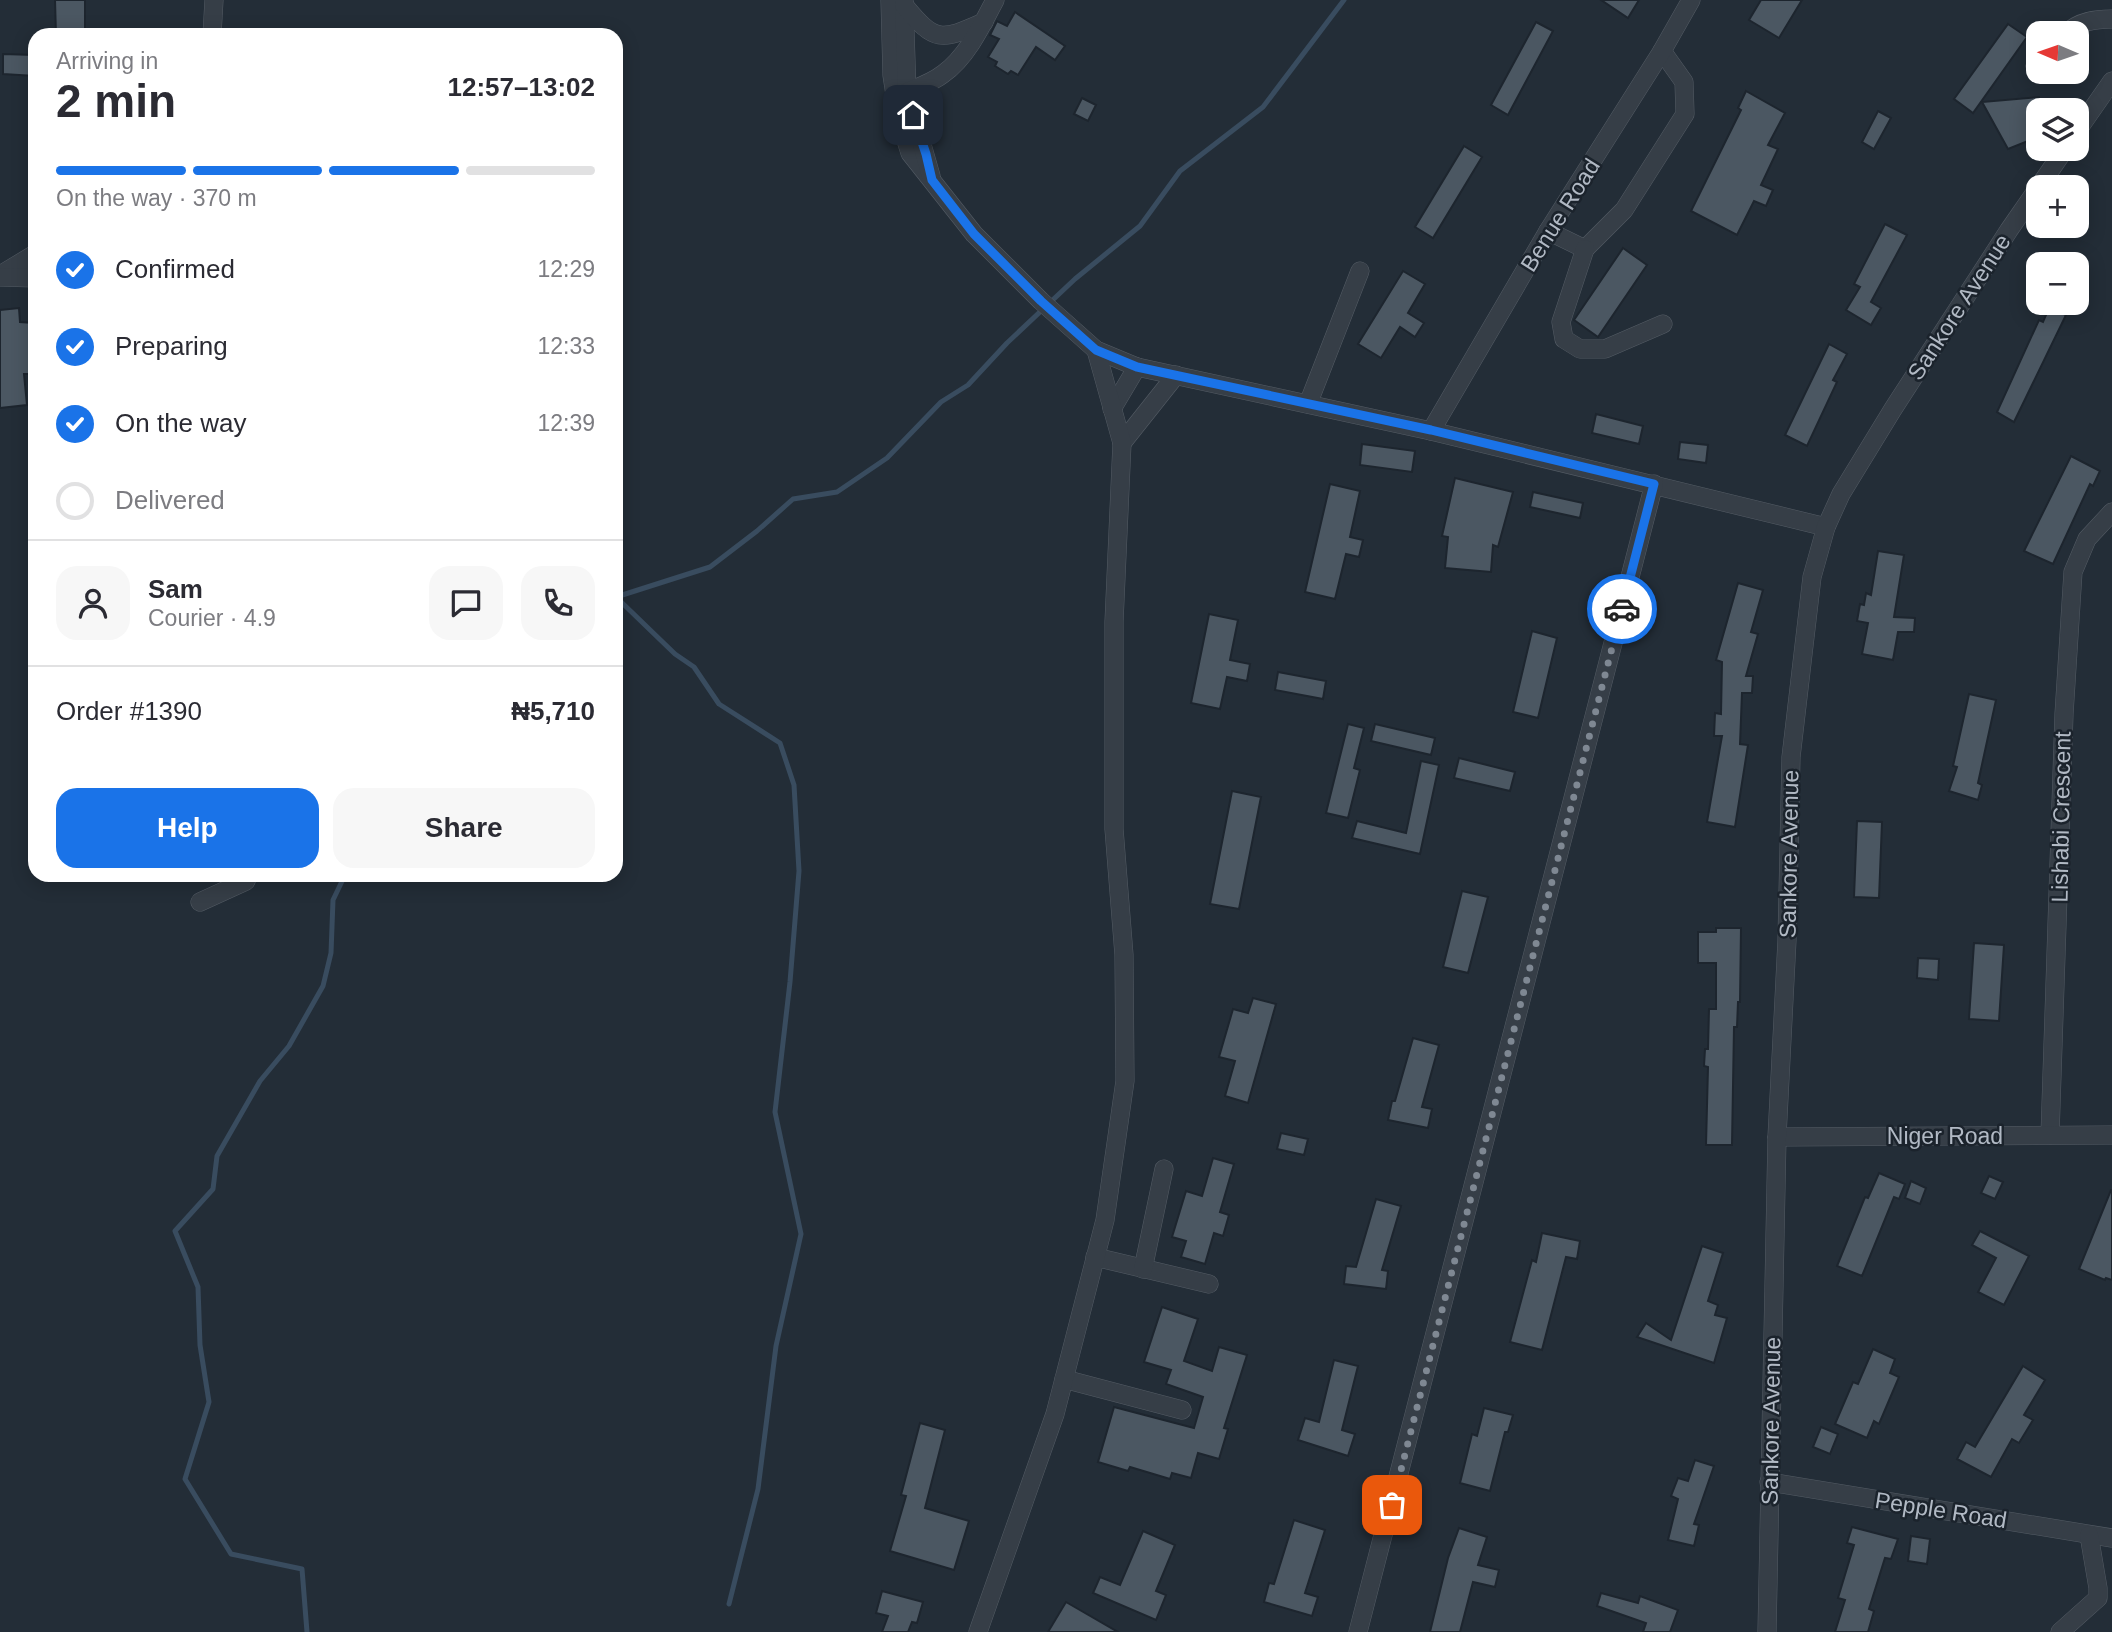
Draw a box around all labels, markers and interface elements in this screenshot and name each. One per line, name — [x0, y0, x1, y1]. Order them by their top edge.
north arrow — [2026, 21, 2090, 84]
map controls — [2026, 21, 2089, 315]
text: Arriving in — [56, 48, 158, 74]
text: 12:57–13:02 — [448, 72, 595, 102]
text: 2 min — [56, 75, 176, 127]
pin — [883, 85, 943, 145]
icon: home — [894, 96, 932, 134]
button: layers — [2026, 98, 2089, 161]
street label: Benue Road — [1515, 154, 1605, 276]
button: + — [2026, 175, 2089, 238]
text: On the way · 370 m — [56, 185, 257, 211]
street label: Sankore Avenue — [1902, 229, 2016, 385]
icon: check — [56, 251, 94, 289]
button: − — [2026, 252, 2089, 315]
text: Confirmed — [115, 254, 235, 284]
text: 12:29 — [537, 256, 595, 282]
icon: check — [56, 328, 94, 366]
text: Preparing — [115, 331, 228, 361]
text: 12:33 — [537, 333, 595, 359]
icon: check — [56, 405, 94, 443]
text: On the way — [115, 408, 247, 438]
text: 12:39 — [537, 410, 595, 436]
text: Delivered — [115, 485, 225, 515]
button: person — [56, 566, 130, 640]
button: chat — [429, 566, 503, 640]
button: phone — [521, 566, 595, 640]
text: Sam — [148, 574, 203, 604]
courier — [1587, 574, 1657, 644]
icon: car — [1603, 590, 1641, 628]
text: Courier · 4.9 — [148, 605, 276, 631]
text: Order #1390 — [56, 696, 202, 726]
text: ₦5,710 — [511, 696, 595, 726]
street label: Lishabi Crescent — [2047, 731, 2076, 903]
street label: Sankore Avenue — [1775, 770, 1803, 938]
button: Help — [56, 788, 319, 868]
button: Share — [333, 788, 595, 868]
street label: Niger Road — [1887, 1123, 2003, 1149]
street label: Sankore Avenue — [1757, 1337, 1785, 1505]
pin — [1362, 1475, 1422, 1535]
icon: bag — [1373, 1486, 1411, 1524]
street label: Pepple Road — [1873, 1487, 2009, 1533]

